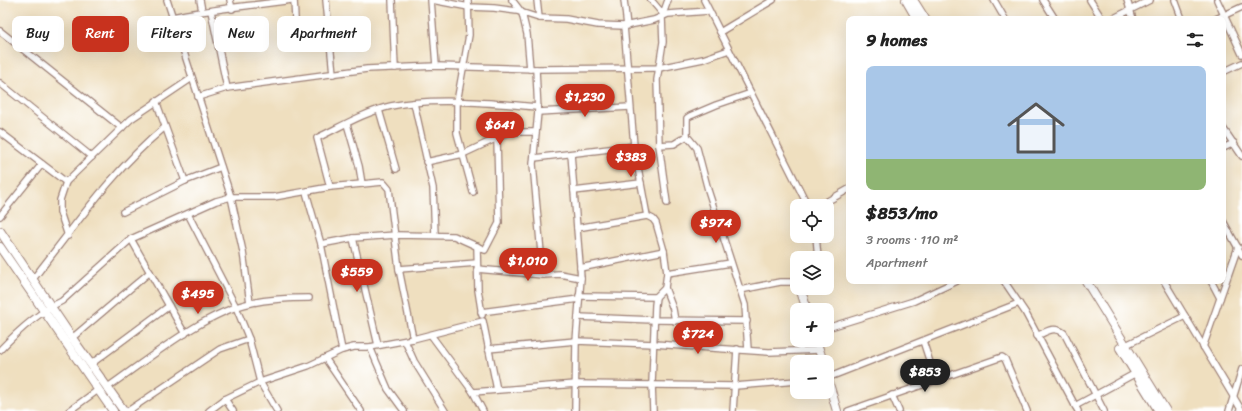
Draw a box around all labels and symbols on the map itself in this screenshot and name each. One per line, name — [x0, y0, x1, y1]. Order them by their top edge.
pin: $1,230 — [552, 84, 618, 118]
pin: $641 — [476, 112, 524, 146]
pin: $383 — [607, 144, 655, 178]
pin: $974 — [692, 210, 740, 244]
pin: $1,010 — [495, 248, 561, 282]
pin: $559 — [333, 259, 381, 293]
pin: $495 — [174, 281, 222, 315]
pin: $724 — [674, 321, 722, 355]
pin: $853 — [901, 359, 949, 393]

